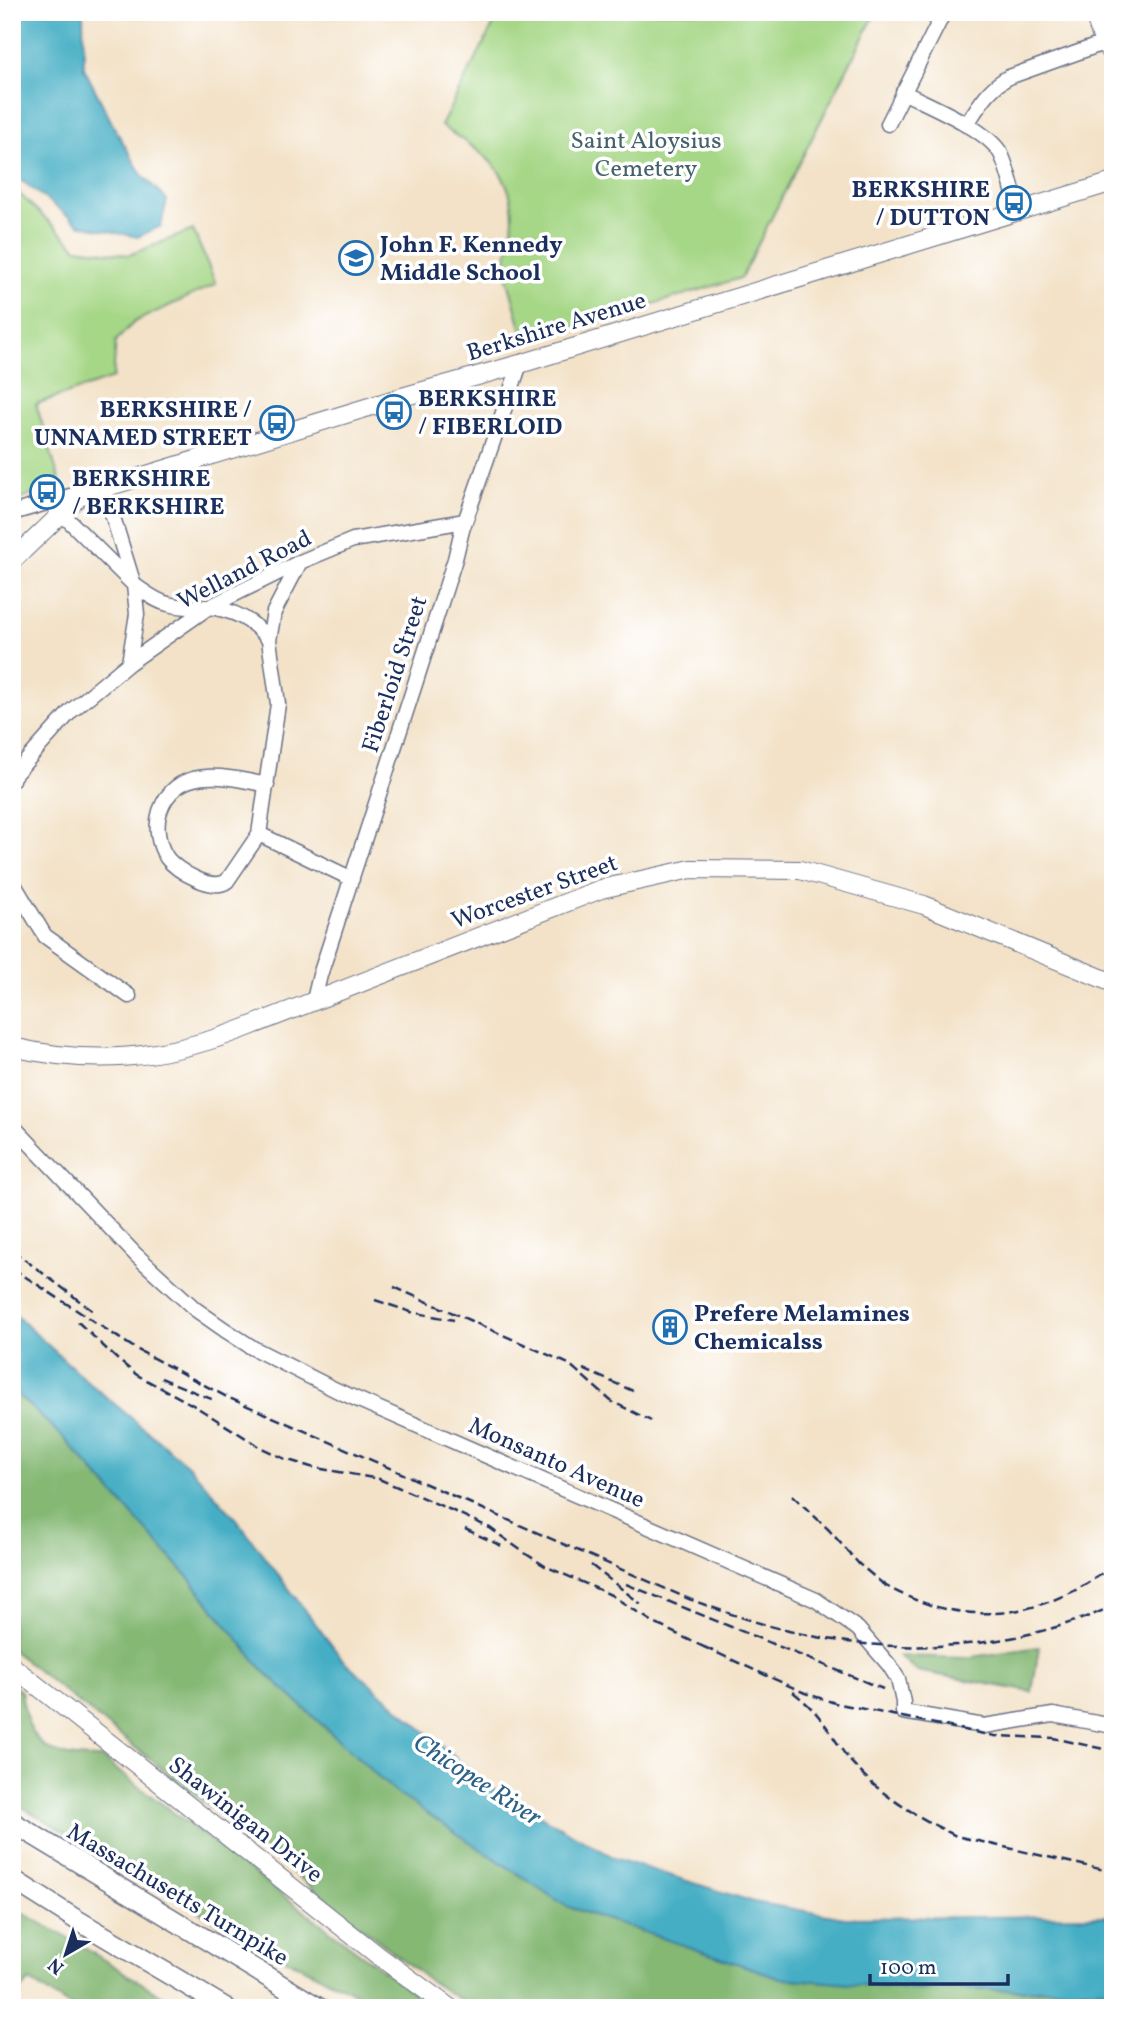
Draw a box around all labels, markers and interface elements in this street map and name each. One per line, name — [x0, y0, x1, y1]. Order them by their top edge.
park label: Saint Aloysius Cemetery — [571, 125, 721, 187]
place label: BERKSHIRE / DUTTON — [852, 174, 990, 236]
bus stop icon: BERKSHIRE / DUTTON — [995, 184, 1033, 222]
place label: John F. Kennedy Middle School — [379, 229, 563, 291]
school or university icon: John F. Kennedy Middle School — [337, 239, 375, 277]
street label: Berkshire Avenue — [463, 284, 650, 371]
place label: BERKSHIRE / FIBERLOID — [418, 383, 562, 445]
bus stop icon: BERKSHIRE / FIBERLOID — [375, 393, 413, 431]
place label: BERKSHIRE / UNNAMED STREET — [34, 394, 252, 456]
bus stop icon: BERKSHIRE / UNNAMED STREET — [258, 404, 296, 442]
place label: BERKSHIRE / BERKSHIRE — [72, 463, 224, 525]
bus stop icon: BERKSHIRE / BERKSHIRE — [28, 473, 66, 511]
street label: Welland Road — [172, 522, 318, 619]
street label: Fiberloid Street — [355, 592, 437, 757]
street label: Worcester Street — [447, 847, 623, 939]
place label: Prefere Melamines Chemicalss — [694, 1298, 910, 1360]
building icon: Prefere Melamines Chemicalss — [651, 1308, 689, 1346]
street label: Monsanto Avenue — [463, 1410, 650, 1518]
water label: Chicopee River — [406, 1726, 548, 1836]
street label: Shawinigan Drive — [160, 1749, 329, 1892]
street label: Massachusetts Turnpike — [60, 1816, 294, 1975]
north arrow — [32, 1918, 102, 1988]
scale bar — [870, 1943, 1008, 1987]
text: N — [43, 1951, 70, 1980]
text: 100 m — [880, 1954, 937, 1983]

